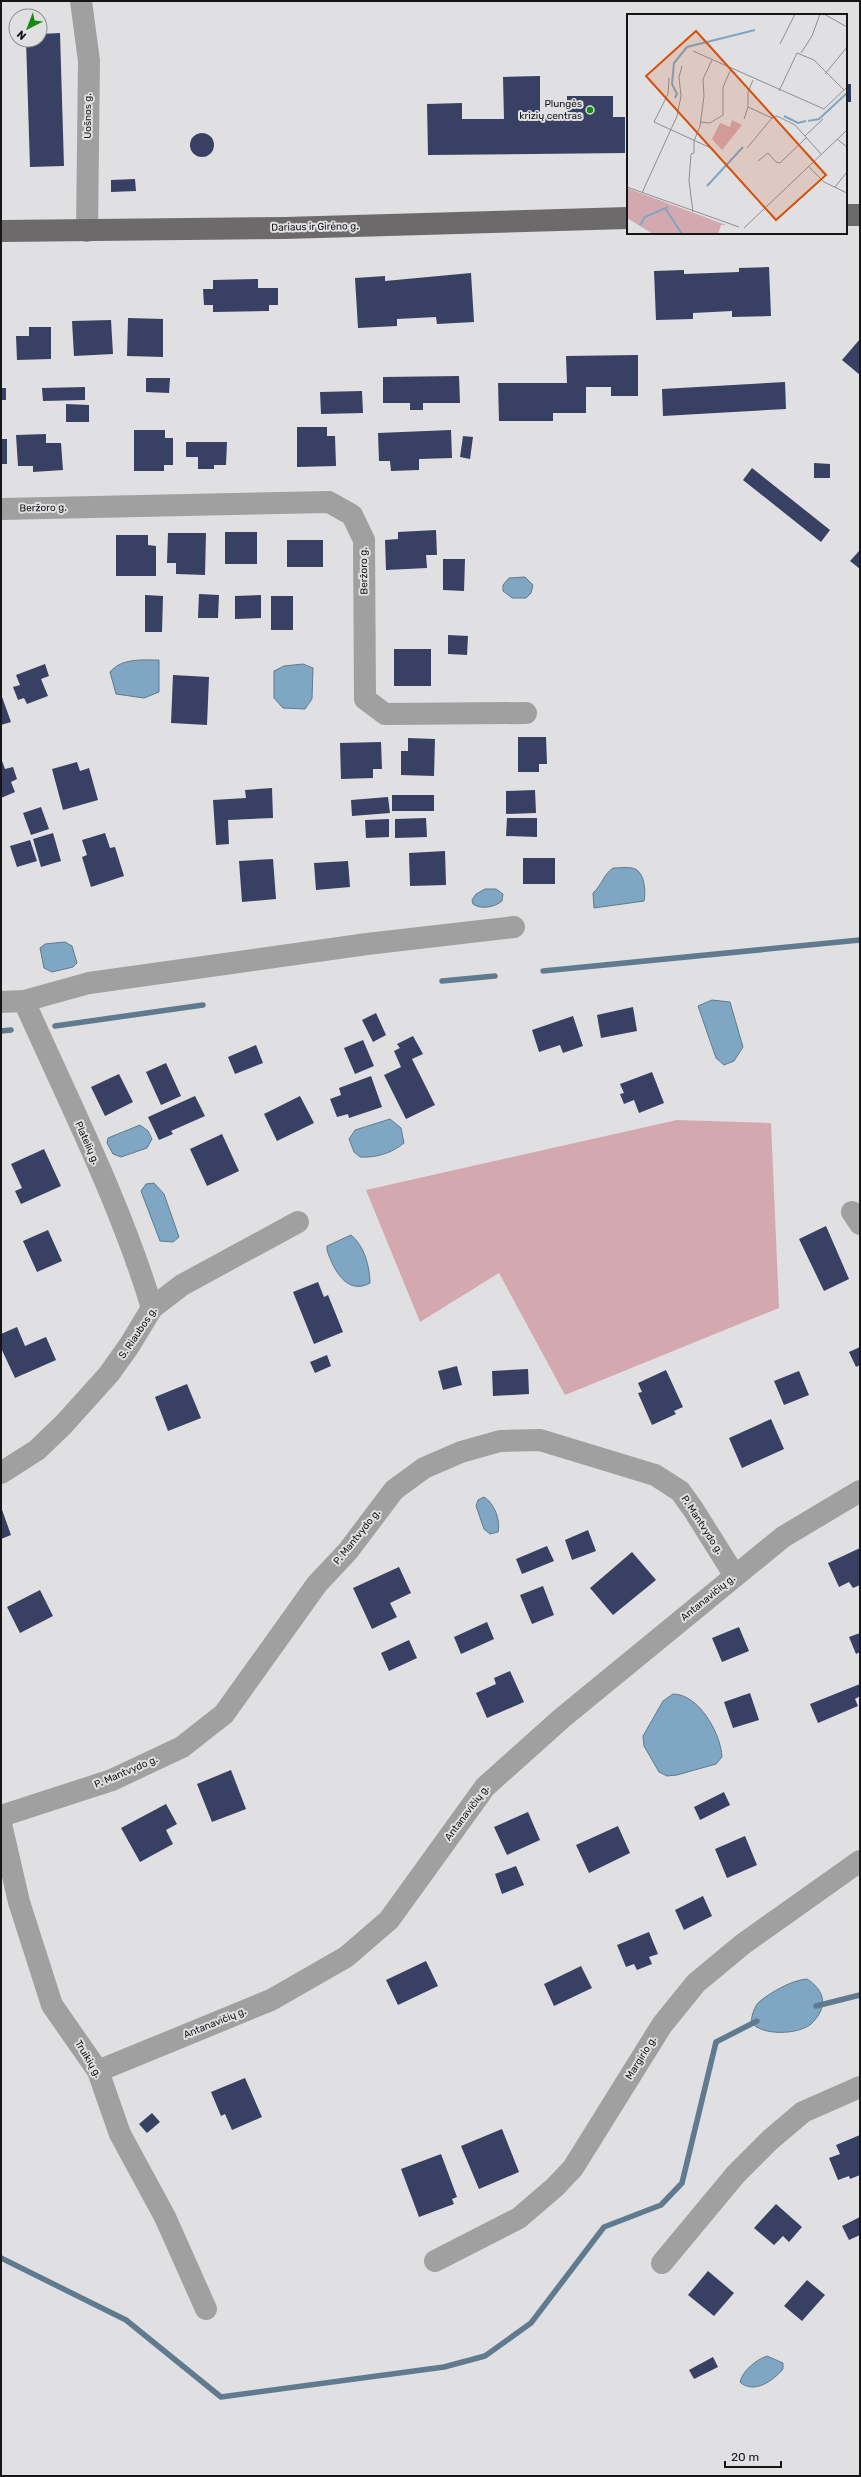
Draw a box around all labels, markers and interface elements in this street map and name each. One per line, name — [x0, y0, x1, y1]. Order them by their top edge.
north arrow — [8, 8, 48, 48]
inset map — [627, 14, 847, 234]
text: N — [14, 28, 29, 43]
street label: Uošnos g. — [82, 93, 94, 139]
place label: Plungės krizių centras — [519, 98, 582, 122]
marker: Plungės krizių centras — [585, 105, 595, 115]
street label: Dariaus ir Girėno g. — [271, 220, 359, 234]
street label: Beržoro g. — [19, 502, 67, 514]
street label: Beržoro g. — [358, 547, 370, 595]
street label: Platelių g. — [72, 1120, 102, 1166]
street label: S. Riaubos g. — [116, 1305, 160, 1361]
street label: P. Mantvydo g. — [679, 1493, 725, 1557]
street label: P. Mantvydo g. — [331, 1507, 383, 1567]
street label: Antanavičių g. — [678, 1572, 738, 1624]
street label: P. Mantvydo g. — [93, 1753, 159, 1791]
street label: Antanavičių g. — [442, 1783, 492, 1843]
street label: Antanavičių g. — [182, 2005, 248, 2041]
street label: Margirio g. — [623, 2034, 659, 2082]
street label: Truikių g. — [72, 2038, 104, 2080]
scale bar — [725, 2443, 781, 2469]
text: 20 m — [731, 2450, 759, 2464]

